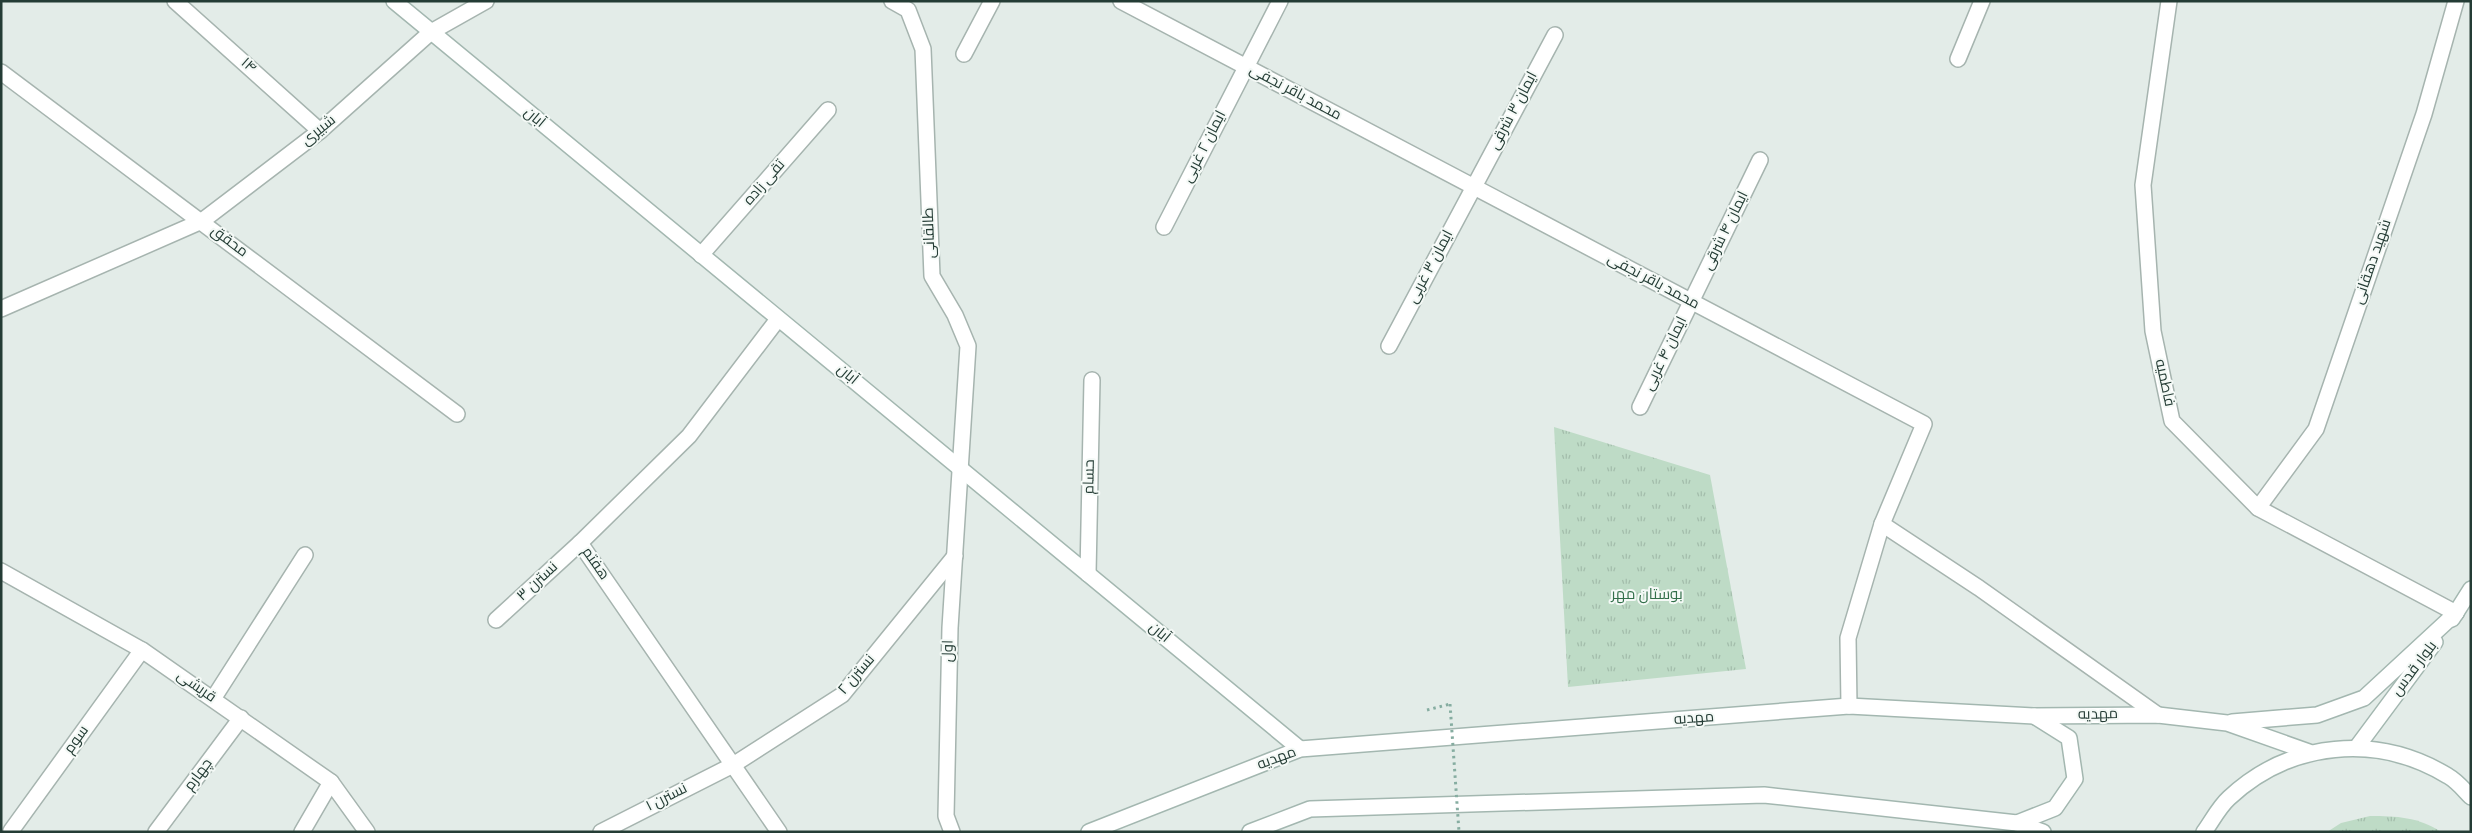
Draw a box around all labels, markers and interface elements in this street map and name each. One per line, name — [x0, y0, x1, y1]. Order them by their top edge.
street label: ۱۴ — [236, 54, 260, 78]
street label: محمد باقر نجفی — [1246, 61, 1344, 125]
street label: ایمان ۳ شرقی — [1485, 69, 1543, 153]
street label: آبان — [519, 104, 549, 132]
street label: ایمان ۲ غربی — [1179, 108, 1231, 186]
street label: شبیری — [298, 111, 340, 151]
street label: تقی زاده — [740, 156, 790, 210]
street label: ایمان ۴ شرقی — [1699, 188, 1753, 274]
street label: طالقانی — [920, 207, 940, 259]
street label: شهید دهقانی — [2350, 217, 2396, 307]
street label: محقق — [207, 222, 251, 262]
street label: ایمان ۳ غربی — [1404, 227, 1458, 307]
street label: محمد باقر نجفی — [1604, 250, 1702, 314]
street label: ایمان ۴ غربی — [1640, 314, 1692, 394]
street label: فاطمیه — [2150, 358, 2178, 408]
street label: آبان — [832, 361, 862, 389]
street label: حسام — [1080, 459, 1100, 495]
street label: هفتم — [577, 544, 613, 584]
street label: نسترن ۳ — [513, 558, 563, 606]
park label: بوستان مهر — [1610, 586, 1683, 605]
street label: آبان — [1144, 619, 1174, 647]
street label: بلوار قدس — [2388, 638, 2442, 700]
street label: اول — [939, 640, 959, 662]
street label: نسترن ۲ — [834, 651, 880, 699]
street label: قریشی — [173, 667, 219, 707]
street label: مهدیه — [2078, 705, 2118, 725]
street label: مهدیه — [1673, 708, 1715, 730]
street label: سوم — [60, 722, 94, 758]
street label: مهدیه — [1255, 743, 1299, 775]
street label: چهارم — [181, 755, 217, 795]
street label: نسترن ۱ — [643, 780, 691, 816]

